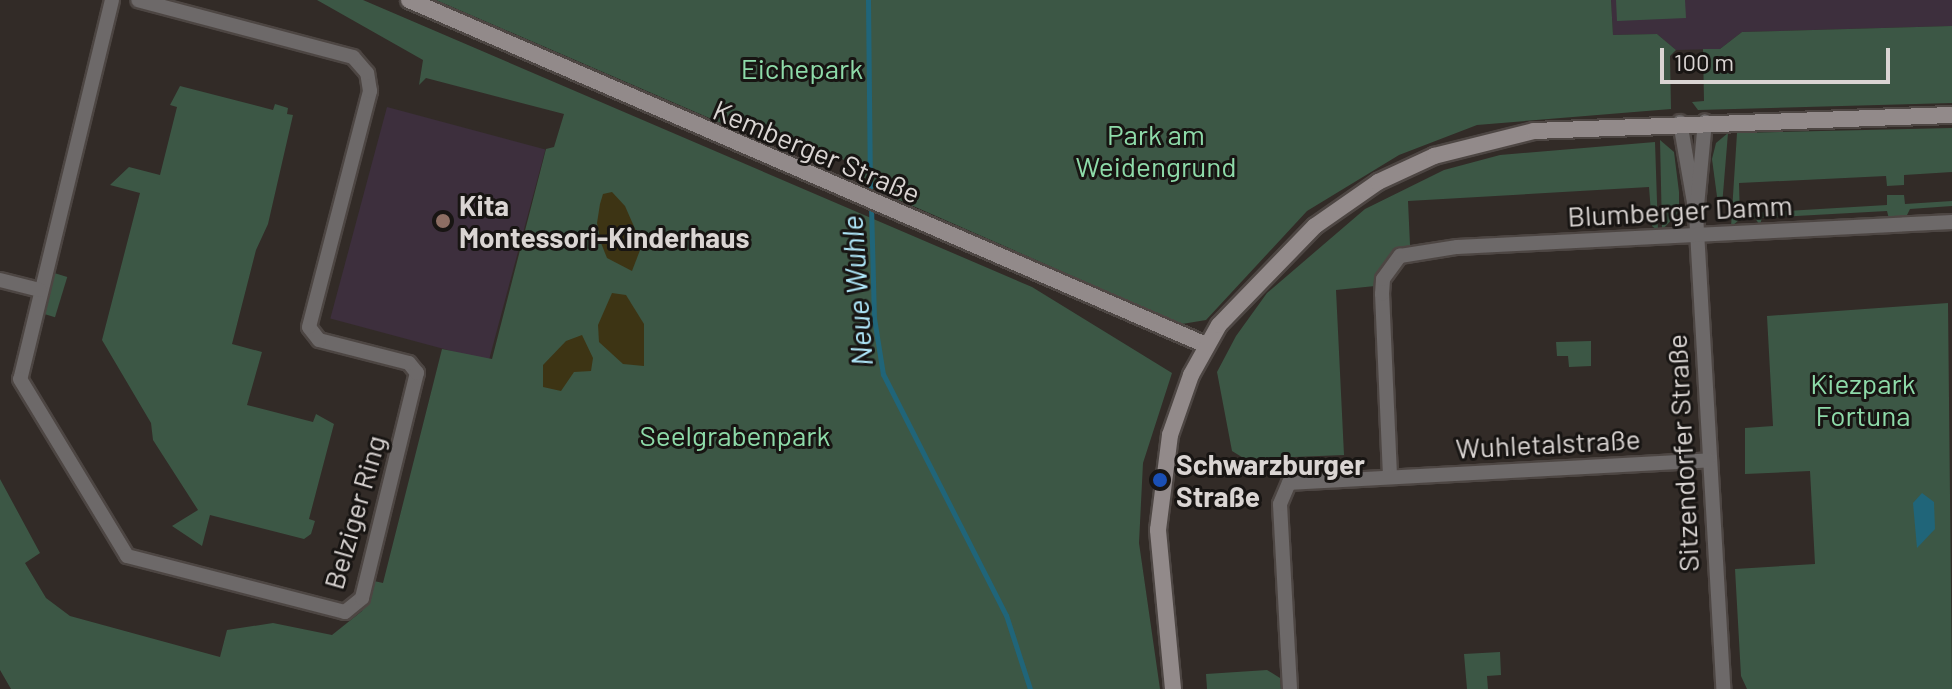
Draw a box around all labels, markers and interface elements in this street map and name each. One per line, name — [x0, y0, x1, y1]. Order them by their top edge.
scale bar — [1664, 32, 1894, 82]
text: 100 m — [1674, 47, 1734, 76]
park label: Eichepark — [741, 51, 863, 85]
street label: Kemberger Straße — [708, 92, 926, 210]
park label: Park am Weidengrund — [1076, 117, 1236, 183]
street label: Blumberger Damm — [1567, 187, 1793, 233]
place label: Kita Montessori-Kinderhaus — [459, 188, 749, 254]
marker: Kita Montessori-Kinderhaus — [434, 212, 452, 230]
water label: Neue Wuhle — [833, 214, 879, 368]
street label: Sitzendorfer Straße — [1659, 333, 1705, 573]
park label: Kiezpark Fortuna — [1810, 366, 1916, 432]
park label: Seelgrabenpark — [639, 418, 831, 452]
street label: Wuhletalstraße — [1455, 421, 1641, 465]
street label: Belziger Ring — [316, 431, 392, 593]
place label: Schwarzburger Straße — [1176, 447, 1365, 513]
marker: Schwarzburger Straße — [1151, 471, 1169, 489]

